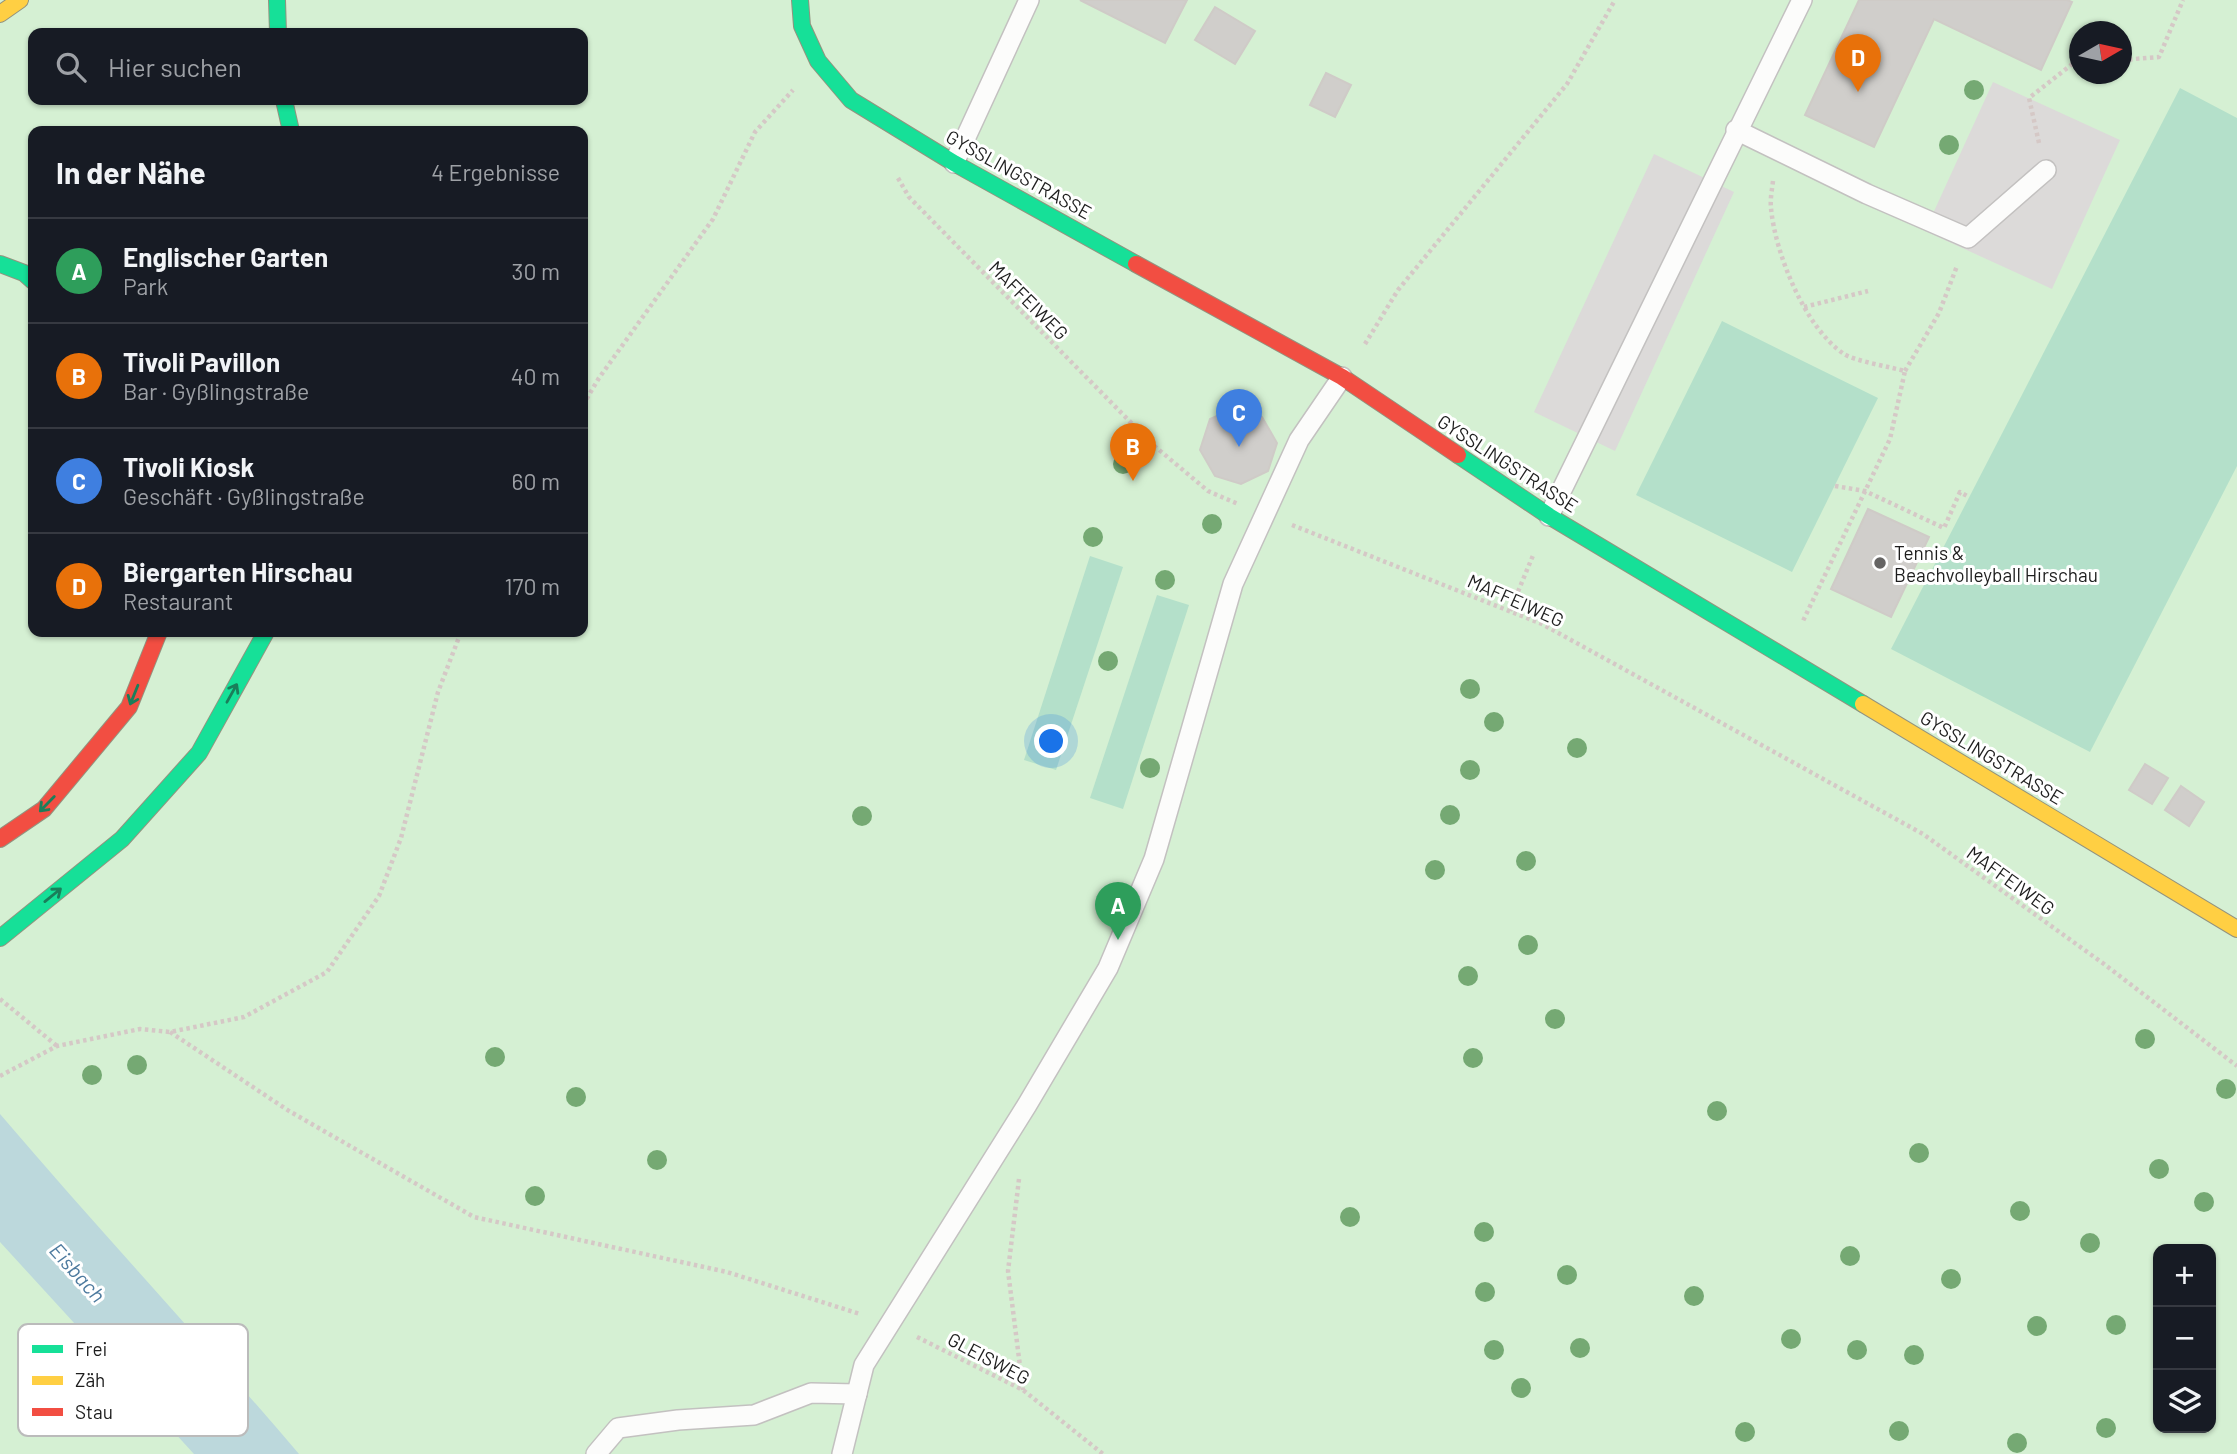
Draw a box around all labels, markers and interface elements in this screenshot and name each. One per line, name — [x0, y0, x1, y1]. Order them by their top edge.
north arrow — [2069, 21, 2132, 84]
search box — [28, 28, 588, 105]
pin: D — [1835, 34, 1881, 92]
icon: search — [52, 48, 90, 86]
text: Hier suchen — [108, 51, 242, 82]
street label: GYSSLINGSTRASSE — [942, 124, 1096, 224]
text: In der Nähe — [56, 154, 206, 190]
text: 4 Ergebnisse — [431, 158, 560, 186]
text: Englischer Garten — [123, 241, 328, 272]
street label: MAFFEIWEG — [985, 256, 1073, 344]
text: A — [71, 257, 87, 285]
text: 30 m — [512, 257, 560, 285]
text: Park — [123, 272, 168, 300]
text: Tivoli Pavillon — [123, 346, 280, 377]
text: B — [72, 362, 86, 390]
text: 40 m — [511, 362, 560, 390]
text: Bar · Gyßlingstraße — [123, 377, 309, 405]
pin: C — [1216, 389, 1262, 447]
street label: GYSSLINGSTRASSE — [1433, 409, 1583, 517]
pin: B — [1110, 423, 1156, 481]
text: Tivoli Kiosk — [123, 451, 254, 482]
text: C — [72, 467, 86, 495]
text: 60 m — [512, 467, 560, 495]
text: Geschäft · Gyßlingstraße — [123, 482, 365, 510]
place label: Tennis & Beachvolleyball Hirschau — [1894, 541, 2098, 586]
marker: Tennis & Beachvolleyball Hirschau — [1872, 555, 1888, 571]
text: Biergarten Hirschau — [123, 556, 353, 587]
street label: MAFFEIWEG — [1464, 569, 1568, 631]
text: D — [72, 572, 86, 600]
text: 170 m — [504, 572, 560, 600]
text: Restaurant — [123, 587, 233, 615]
one-way arrow — [226, 683, 239, 704]
one-way arrow — [126, 684, 139, 706]
street label: GYSSLINGSTRASSE — [1916, 705, 2068, 809]
your location — [1034, 724, 1068, 758]
one-way arrow — [38, 796, 55, 813]
street label: MAFFEIWEG — [1963, 841, 2059, 919]
pin: A — [1095, 882, 1141, 940]
one-way arrow — [44, 887, 62, 903]
water label: Eisbach — [45, 1237, 111, 1307]
map controls — [2153, 1244, 2216, 1433]
button: + — [2153, 1244, 2216, 1307]
button: − — [2153, 1307, 2216, 1370]
legend — [18, 1324, 248, 1436]
street label: GLEISWEG — [944, 1327, 1034, 1389]
text: Frei — [75, 1337, 107, 1360]
text: Zäh — [75, 1368, 105, 1391]
button: layers — [2153, 1370, 2216, 1433]
text: Stau — [75, 1400, 113, 1423]

